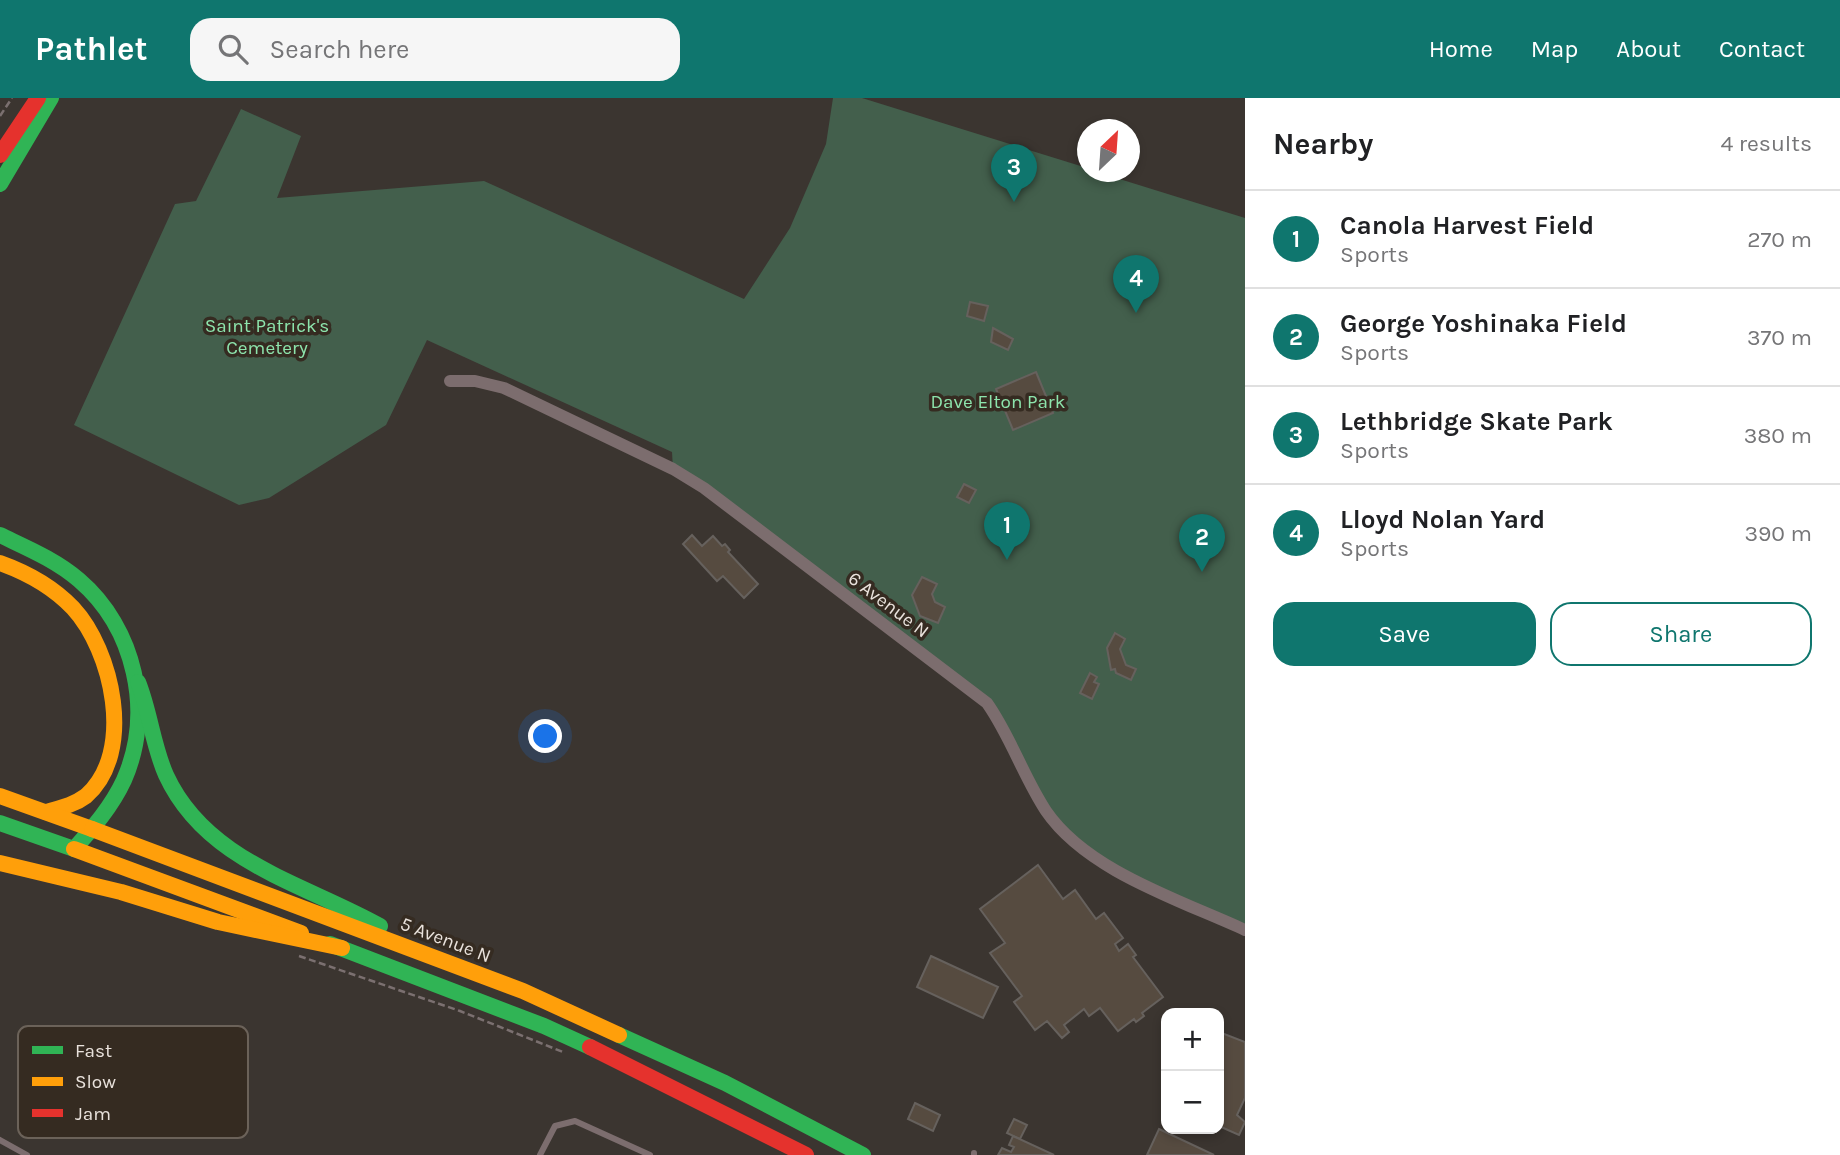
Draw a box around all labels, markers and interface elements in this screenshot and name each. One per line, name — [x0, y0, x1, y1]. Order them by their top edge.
search box — [190, 18, 680, 81]
text: Pathlet — [35, 30, 148, 68]
icon: search — [214, 30, 252, 68]
text: Search here — [270, 34, 409, 65]
text: Home — [1429, 35, 1493, 63]
text: Map — [1531, 35, 1578, 63]
text: About — [1616, 35, 1681, 63]
text: Contact — [1719, 35, 1805, 63]
north arrow — [1077, 119, 1140, 182]
text: Nearby — [1273, 126, 1373, 162]
text: 4 results — [1720, 130, 1812, 157]
pin: 3 — [991, 144, 1037, 202]
text: Canola Harvest Field — [1340, 210, 1594, 241]
text: 1 — [1292, 226, 1300, 253]
text: 270 m — [1747, 226, 1812, 253]
text: Sports — [1340, 241, 1409, 268]
pin: 4 — [1113, 255, 1159, 313]
text: George Yoshinaka Field — [1340, 308, 1627, 339]
park label: Saint Patrick's Cemetery — [205, 315, 329, 359]
text: 2 — [1289, 324, 1303, 351]
text: 370 m — [1747, 324, 1812, 351]
text: Sports — [1340, 339, 1409, 366]
park label: Dave Elton Park — [931, 391, 1066, 413]
text: Lethbridge Skate Park — [1340, 406, 1613, 437]
text: 3 — [1289, 422, 1303, 449]
text: 380 m — [1744, 422, 1812, 449]
text: Sports — [1340, 437, 1409, 464]
pin: 1 — [984, 502, 1030, 560]
text: Lloyd Nolan Yard — [1340, 504, 1545, 535]
pin: 2 — [1179, 514, 1225, 572]
text: 4 — [1289, 520, 1303, 547]
text: 390 m — [1744, 520, 1812, 547]
text: Sports — [1340, 535, 1409, 562]
street label: 6 Avenue N — [844, 567, 933, 642]
button: Save — [1273, 602, 1536, 666]
button: Share — [1550, 602, 1812, 666]
your location — [528, 719, 562, 753]
street label: 5 Avenue N — [397, 913, 494, 967]
map controls — [1161, 1008, 1224, 1134]
button: + — [1161, 1008, 1224, 1071]
legend — [18, 1026, 248, 1138]
text: Fast — [75, 1040, 112, 1062]
text: Slow — [75, 1071, 116, 1093]
button: − — [1161, 1071, 1224, 1134]
text: Jam — [75, 1103, 111, 1125]

